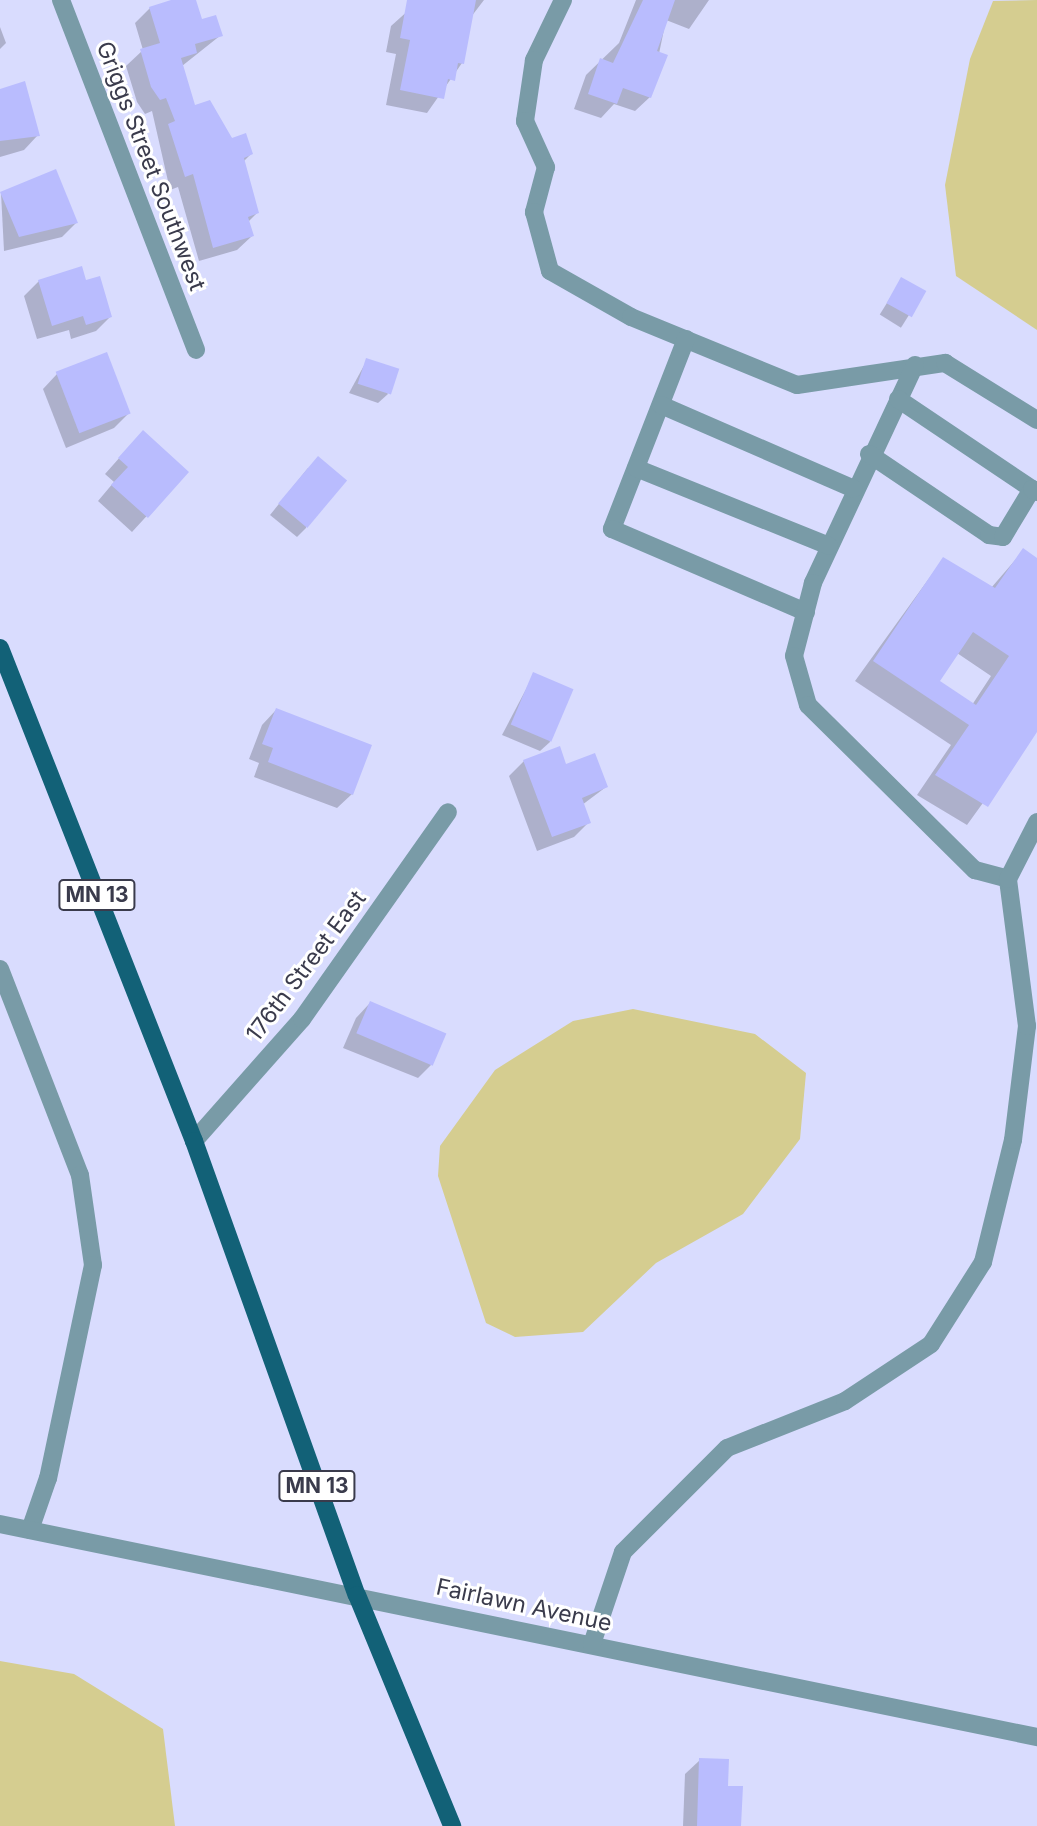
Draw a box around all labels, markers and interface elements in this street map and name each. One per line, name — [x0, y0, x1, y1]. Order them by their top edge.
street label: Griggs Street Southwest — [91, 37, 211, 295]
road number: MN 13 — [57, 878, 137, 912]
street label: 176th Street East — [240, 885, 372, 1047]
road number: MN 13 — [277, 1468, 357, 1504]
street label: Fairlawn Avenue — [434, 1573, 614, 1637]

